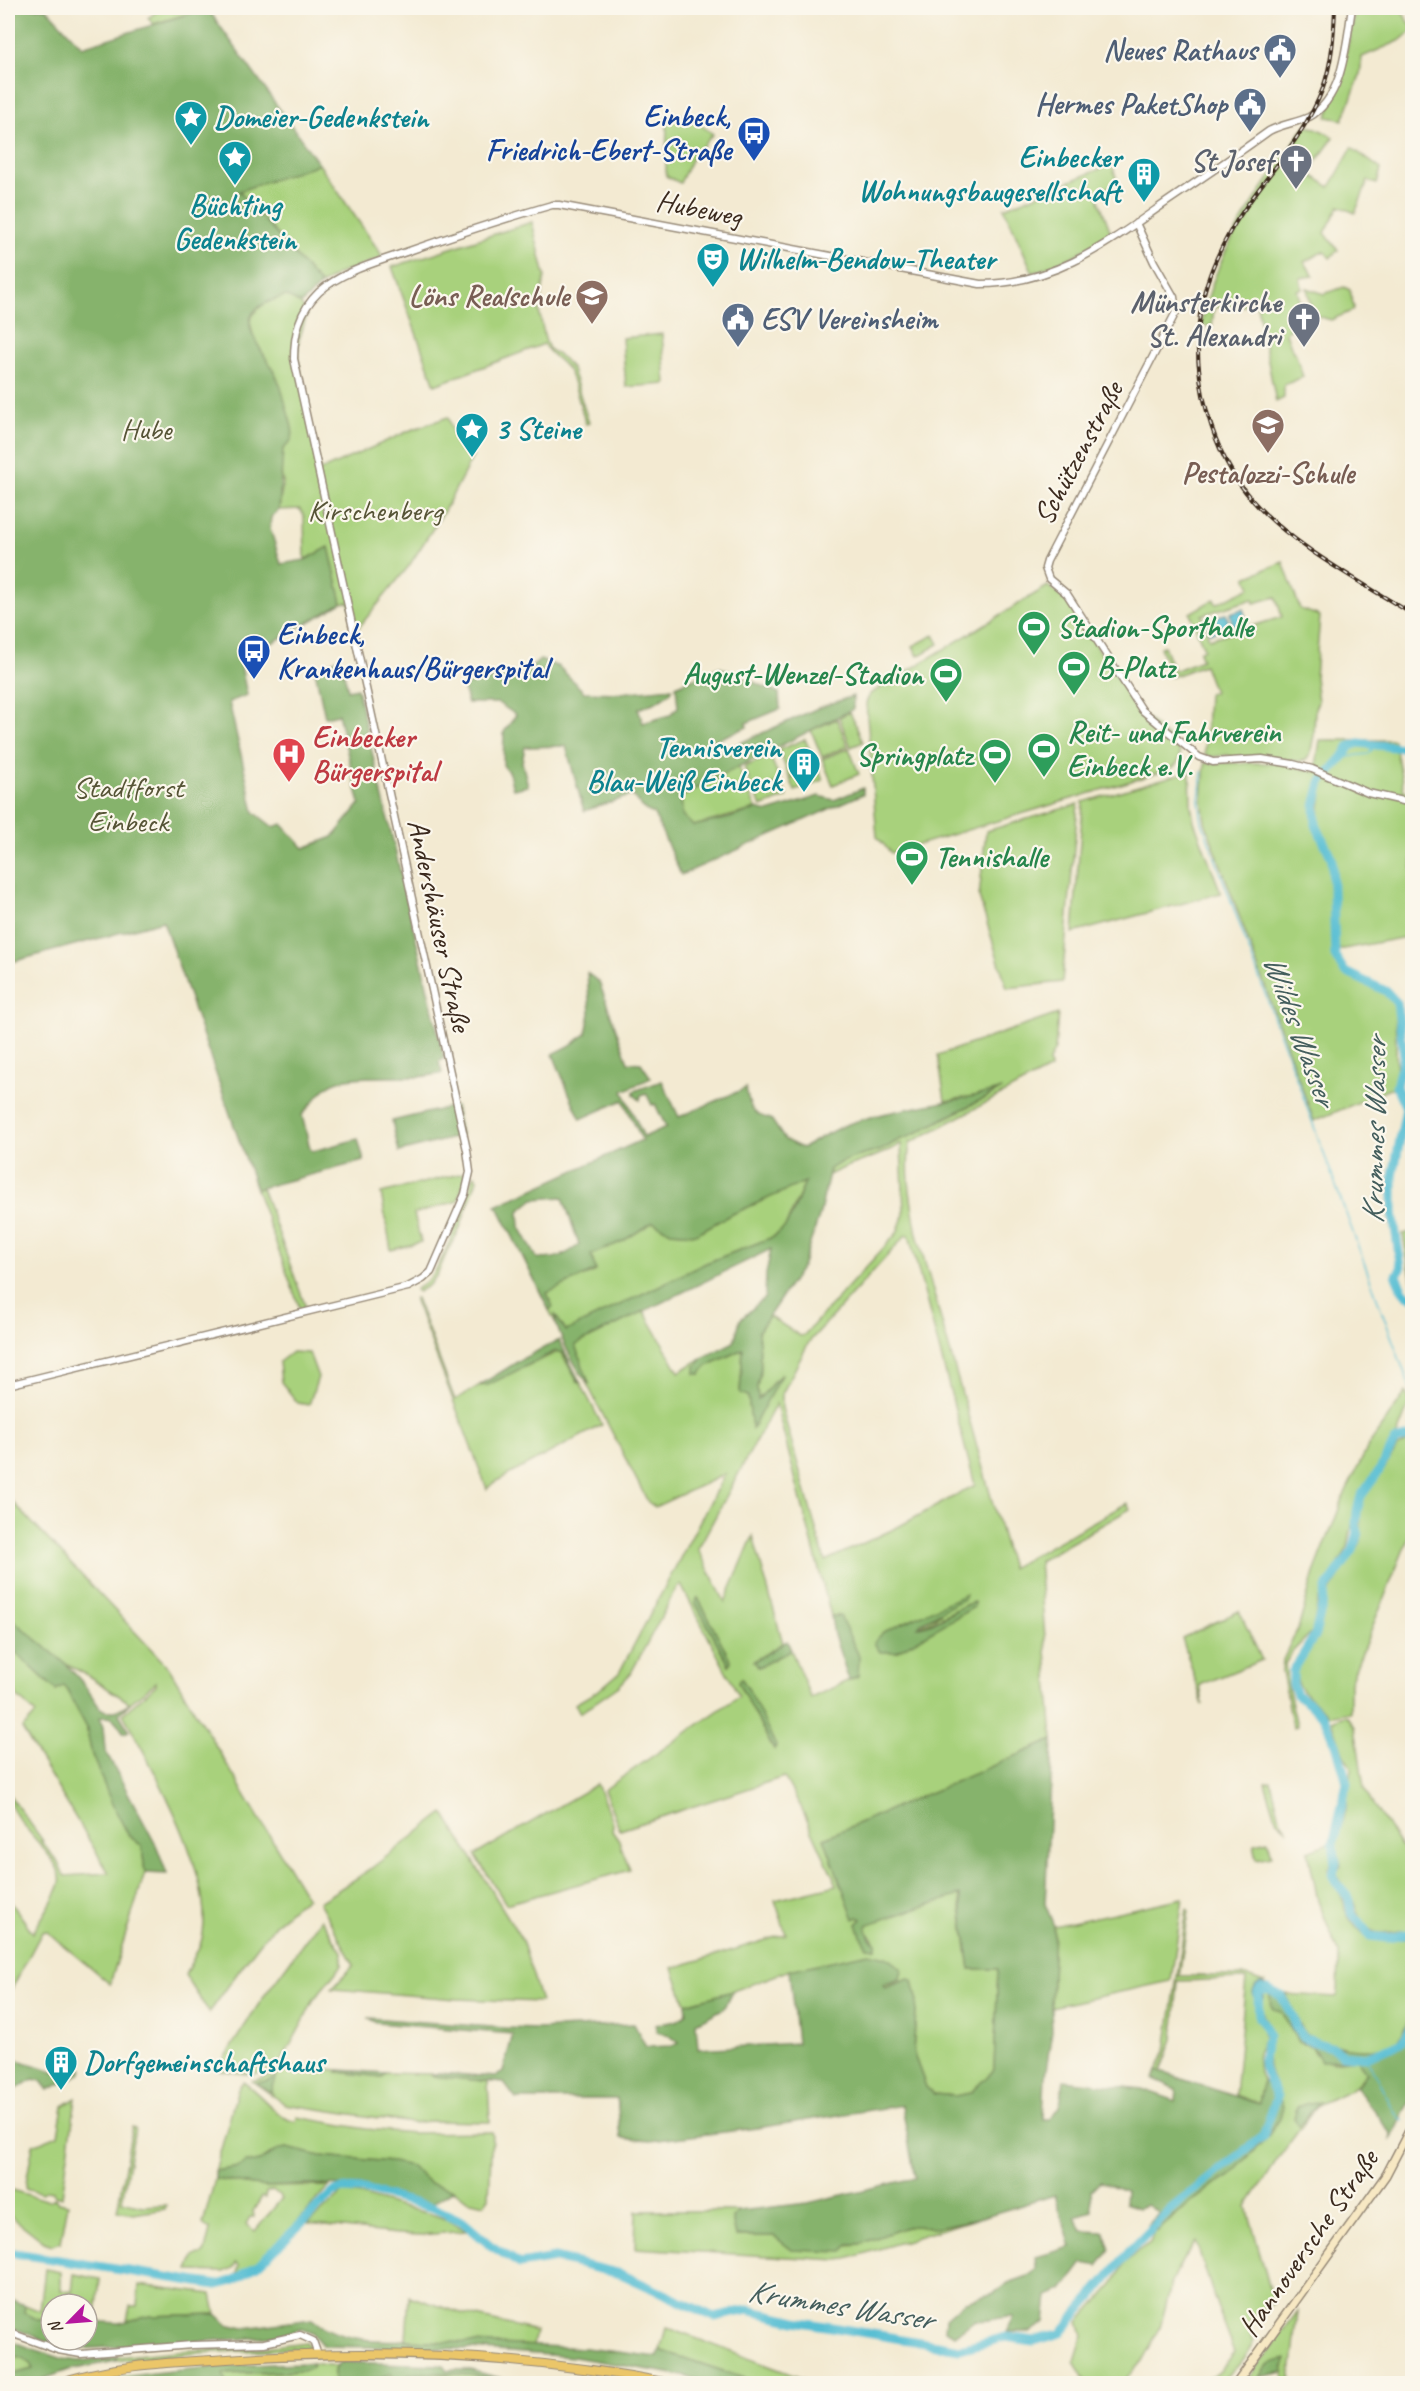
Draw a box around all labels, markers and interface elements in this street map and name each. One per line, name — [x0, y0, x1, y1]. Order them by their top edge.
place label: Neues Rathaus — [1103, 31, 1260, 69]
public building icon: Neues Rathaus — [1262, 32, 1298, 79]
place label: Hermes PaketShop — [1035, 85, 1230, 123]
public building icon: Hermes PaketShop — [1232, 86, 1268, 133]
place label: Einbeck, Friedrich-Ebert-Straße — [486, 97, 734, 169]
place label: Domeier-Gedenkstein — [214, 98, 431, 136]
place icon: Domeier-Gedenkstein — [173, 99, 209, 146]
bus stop icon: Einbeck, Friedrich-Ebert-Straße — [736, 115, 772, 162]
place label: Einbecker Wohnungsbaugesellschaft — [858, 138, 1125, 210]
place icon: Büchting Gedenkstein — [217, 139, 253, 186]
place label: St Josef — [1191, 142, 1280, 180]
church icon: St Josef — [1278, 143, 1314, 190]
building icon: Einbecker Wohnungsbaugesellschaft — [1126, 156, 1162, 203]
street label: Hubeweg — [653, 181, 747, 235]
place label: Büchting Gedenkstein — [174, 186, 298, 258]
place label: Wilhelm-Bendow-Theater — [736, 240, 998, 278]
theatre icon: Wilhelm-Bendow-Theater — [695, 241, 731, 288]
place label: Löns Realschule — [409, 277, 572, 315]
school or university icon: Löns Realschule — [574, 278, 610, 325]
place label: Münsterkirche St. Alexandri — [1130, 283, 1285, 355]
place label: ESV Vereinsheim — [761, 300, 939, 338]
public building icon: ESV Vereinsheim — [720, 301, 756, 348]
church icon: Münsterkirche St. Alexandri — [1286, 301, 1322, 348]
street label: Schützenstraße — [1024, 373, 1133, 531]
school or university icon: Pestalozzi-Schule — [1250, 407, 1286, 454]
park label: Hube — [121, 410, 173, 448]
place label: 3 Steine — [495, 410, 583, 448]
place icon: 3 Steine — [454, 411, 490, 458]
place label: Pestalozzi-Schule — [1182, 454, 1356, 492]
park label: Kirschenberg — [308, 491, 445, 529]
place label: Stadion-Sporthalle — [1057, 608, 1255, 646]
sports icon: Stadion-Sporthalle — [1016, 609, 1052, 656]
place label: Einbeck, Krankenhaus/Bürgerspital — [277, 615, 554, 687]
bus stop icon: Einbeck, Krankenhaus/Bürgerspital — [236, 633, 272, 680]
place label: B-Platz — [1097, 648, 1177, 686]
sports icon: B-Platz — [1056, 649, 1092, 696]
place label: August-Wenzel-Stadion — [683, 655, 925, 693]
sports icon: August-Wenzel-Stadion — [928, 656, 964, 703]
place label: Reit- und Fahrverein Einbeck e.V. — [1067, 713, 1282, 785]
place label: Einbecker Bürgerspital — [312, 718, 443, 790]
place label: Tennisverein Blau-Weiß Einbeck — [587, 728, 784, 800]
sports icon: Reit- und Fahrverein Einbeck e.V. — [1026, 731, 1062, 778]
hospital icon: Einbecker Bürgerspital — [271, 736, 307, 783]
place label: Springplatz — [856, 736, 976, 774]
sports icon: Springplatz — [977, 737, 1013, 784]
building icon: Tennisverein Blau-Weiß Einbeck — [786, 746, 822, 793]
park label: Stadtforst Einbeck — [73, 768, 186, 840]
street label: Andershäuser Straße — [399, 815, 482, 1037]
place label: Tennishalle — [935, 838, 1050, 876]
sports icon: Tennishalle — [894, 839, 930, 886]
water label: Wildes Wasser — [1254, 949, 1348, 1116]
water label: Krummes Wasser — [1352, 1032, 1396, 1224]
place label: Dorfgemeinschaftshaus — [84, 2043, 328, 2081]
building icon: Dorfgemeinschaftshaus — [43, 2044, 79, 2091]
street label: Hannoversche Straße — [1229, 2140, 1388, 2344]
water label: Krummes Wasser — [745, 2270, 940, 2341]
north arrow — [39, 2292, 99, 2352]
text: N — [44, 2316, 67, 2337]

